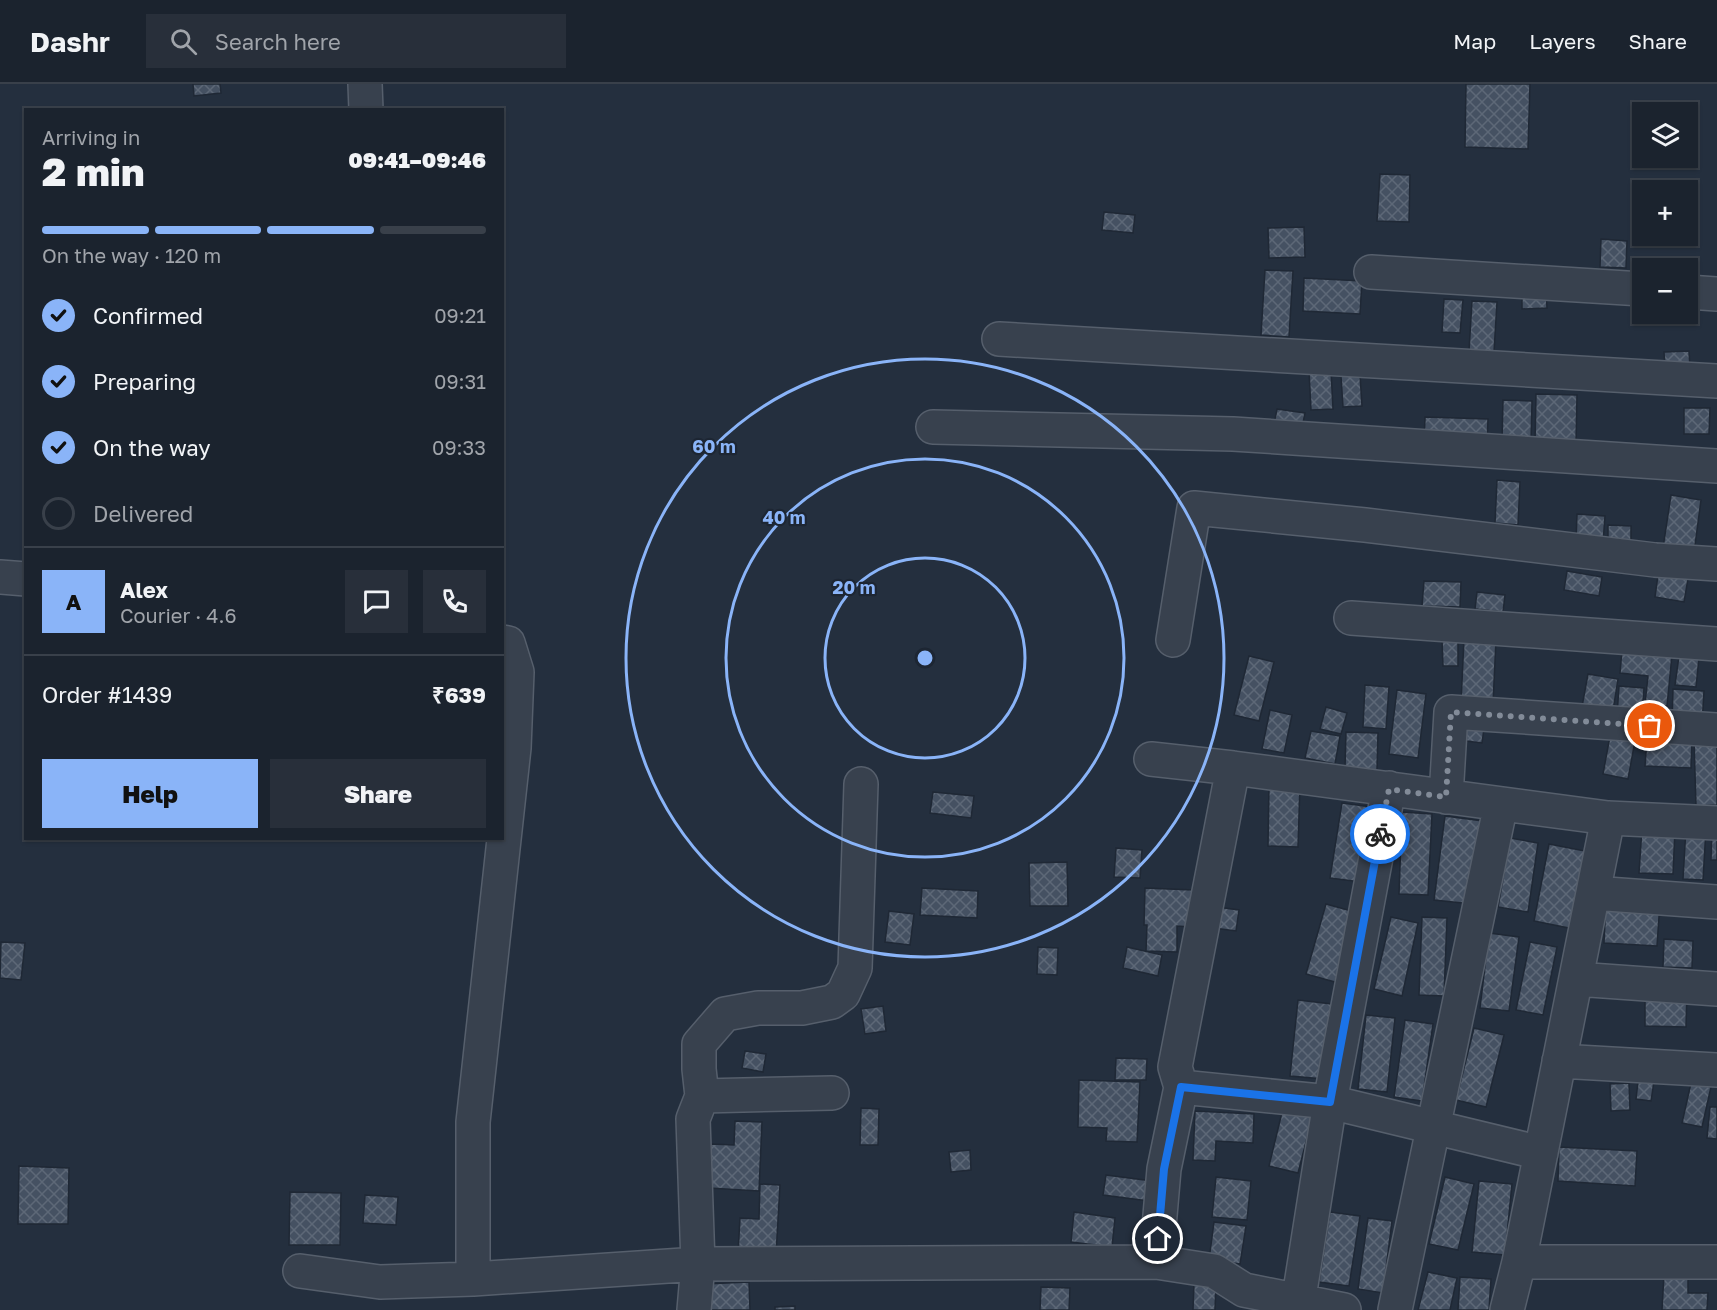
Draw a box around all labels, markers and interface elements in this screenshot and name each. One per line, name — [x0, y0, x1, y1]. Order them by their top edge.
search box — [146, 14, 566, 68]
text: Dashr — [30, 25, 110, 58]
icon: search — [167, 25, 200, 58]
text: Search here — [215, 28, 341, 55]
text: Map — [1453, 28, 1496, 54]
text: Layers — [1529, 28, 1596, 54]
text: Share — [1629, 28, 1687, 54]
map controls — [1632, 102, 1698, 324]
button: layers — [1632, 102, 1698, 168]
text: Arriving in — [42, 125, 140, 149]
text: 09:41–09:46 — [348, 146, 486, 173]
text: 2 min — [42, 148, 145, 195]
button: + — [1632, 180, 1698, 246]
text: On the way · 120 m — [42, 243, 221, 267]
button: − — [1632, 258, 1698, 324]
icon: check — [42, 299, 75, 332]
text: Confirmed — [93, 302, 203, 329]
text: 09:21 — [434, 303, 486, 327]
icon: check — [42, 365, 75, 398]
text: Preparing — [93, 368, 196, 395]
text: 09:31 — [434, 369, 486, 393]
icon: check — [42, 431, 75, 464]
text: On the way — [93, 434, 211, 461]
text: 09:33 — [432, 435, 486, 459]
text: 60 m — [692, 435, 736, 457]
text: Delivered — [93, 500, 193, 527]
text: 40 m — [762, 506, 806, 528]
button: chat — [345, 570, 408, 633]
button: phone — [423, 570, 486, 633]
text: Alex — [120, 576, 168, 603]
text: 20 m — [833, 576, 875, 598]
text: A — [66, 588, 81, 615]
text: Courier · 4.6 — [120, 603, 237, 627]
centre of rings — [915, 648, 935, 668]
text: Order #1439 — [42, 681, 172, 708]
text: ₹639 — [432, 681, 486, 708]
pin — [1624, 700, 1675, 751]
icon: bag — [1633, 709, 1666, 742]
button: Help — [42, 759, 258, 828]
button: Share — [270, 759, 486, 828]
courier — [1350, 804, 1410, 864]
icon: bike — [1364, 818, 1397, 851]
pin — [1132, 1213, 1183, 1264]
icon: home — [1141, 1222, 1174, 1255]

